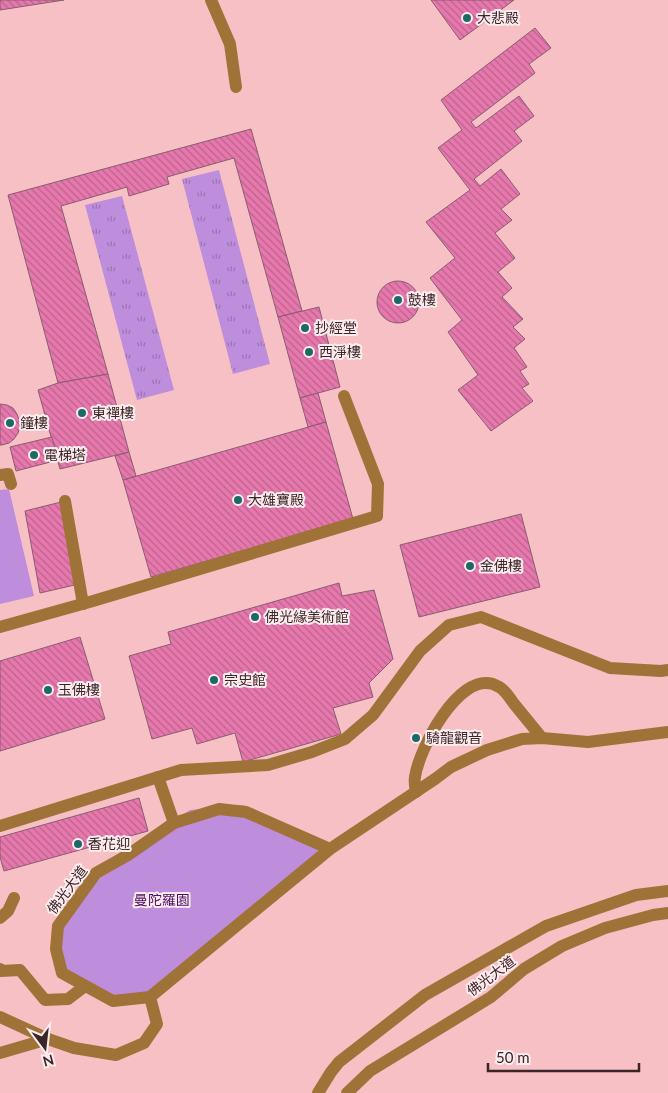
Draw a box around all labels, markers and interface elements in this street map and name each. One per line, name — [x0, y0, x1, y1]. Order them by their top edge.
place label: 大悲殿 — [477, 9, 519, 26]
marker: 大悲殿 — [461, 12, 473, 24]
place label: 鼓樓 — [408, 291, 436, 308]
marker: 鼓樓 — [392, 294, 404, 306]
place label: 抄經堂 — [315, 319, 357, 336]
marker: 抄經堂 — [299, 322, 311, 334]
place label: 西淨樓 — [319, 343, 361, 360]
marker: 西淨樓 — [303, 346, 315, 358]
place label: 東禪樓 — [92, 404, 134, 421]
marker: 東禪樓 — [76, 407, 88, 419]
place label: 鐘樓 — [20, 414, 48, 431]
marker: 鐘樓 — [4, 417, 16, 429]
place label: 電梯塔 — [44, 446, 86, 463]
marker: 電梯塔 — [28, 449, 40, 461]
place label: 大雄寶殿 — [248, 491, 304, 508]
marker: 大雄寶殿 — [232, 494, 244, 506]
place label: 金佛樓 — [480, 557, 522, 574]
marker: 金佛樓 — [464, 560, 476, 572]
place label: 佛光緣美術館 — [265, 608, 349, 625]
marker: 佛光緣美術館 — [249, 611, 261, 623]
place label: 宗史館 — [224, 671, 266, 688]
marker: 宗史館 — [208, 674, 220, 686]
place label: 玉佛樓 — [58, 681, 100, 698]
marker: 玉佛樓 — [42, 684, 54, 696]
place label: 騎龍觀音 — [426, 729, 482, 746]
marker: 騎龍觀音 — [410, 732, 422, 744]
place label: 香花迎 — [88, 835, 130, 852]
marker: 香花迎 — [72, 838, 84, 850]
street label: 佛光大道 — [43, 862, 90, 917]
park label: 曼陀羅園 — [134, 891, 190, 908]
street label: 佛光大道 — [463, 952, 518, 999]
north arrow — [20, 1023, 70, 1073]
scale bar — [488, 1040, 639, 1072]
text: 50 m — [496, 1048, 530, 1066]
text: N — [41, 1051, 56, 1071]

